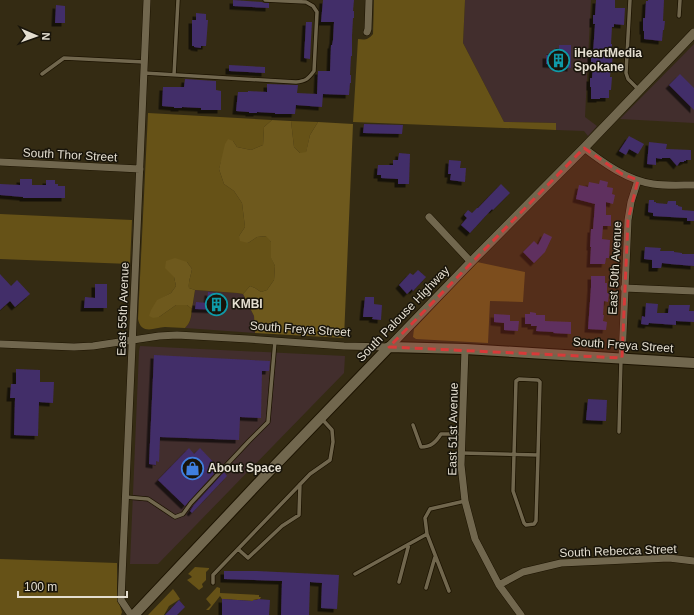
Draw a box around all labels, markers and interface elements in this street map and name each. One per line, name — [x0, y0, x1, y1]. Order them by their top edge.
north arrow — [16, 16, 56, 56]
text: N — [40, 32, 52, 41]
place label: iHeartMedia Spokane — [574, 46, 642, 74]
building icon: iHeartMedia Spokane — [545, 47, 571, 73]
street label: South Thor Street — [22, 146, 118, 164]
street label: East 50th Avenue — [606, 220, 624, 315]
street label: East 55th Avenue — [114, 262, 132, 356]
street label: South Palouse Highway — [354, 263, 452, 365]
building icon: KMBI — [204, 291, 230, 317]
place label: KMBI — [232, 297, 263, 311]
street label: South Freya Street — [249, 319, 351, 340]
street label: South Freya Street — [572, 335, 674, 356]
street label: East 51st Avenue — [445, 382, 461, 476]
shop icon: About Space — [180, 455, 206, 481]
place label: About Space — [208, 461, 282, 475]
street label: South Rebecca Street — [559, 542, 678, 560]
scale bar — [18, 573, 127, 599]
text: 100 m — [24, 580, 57, 594]

